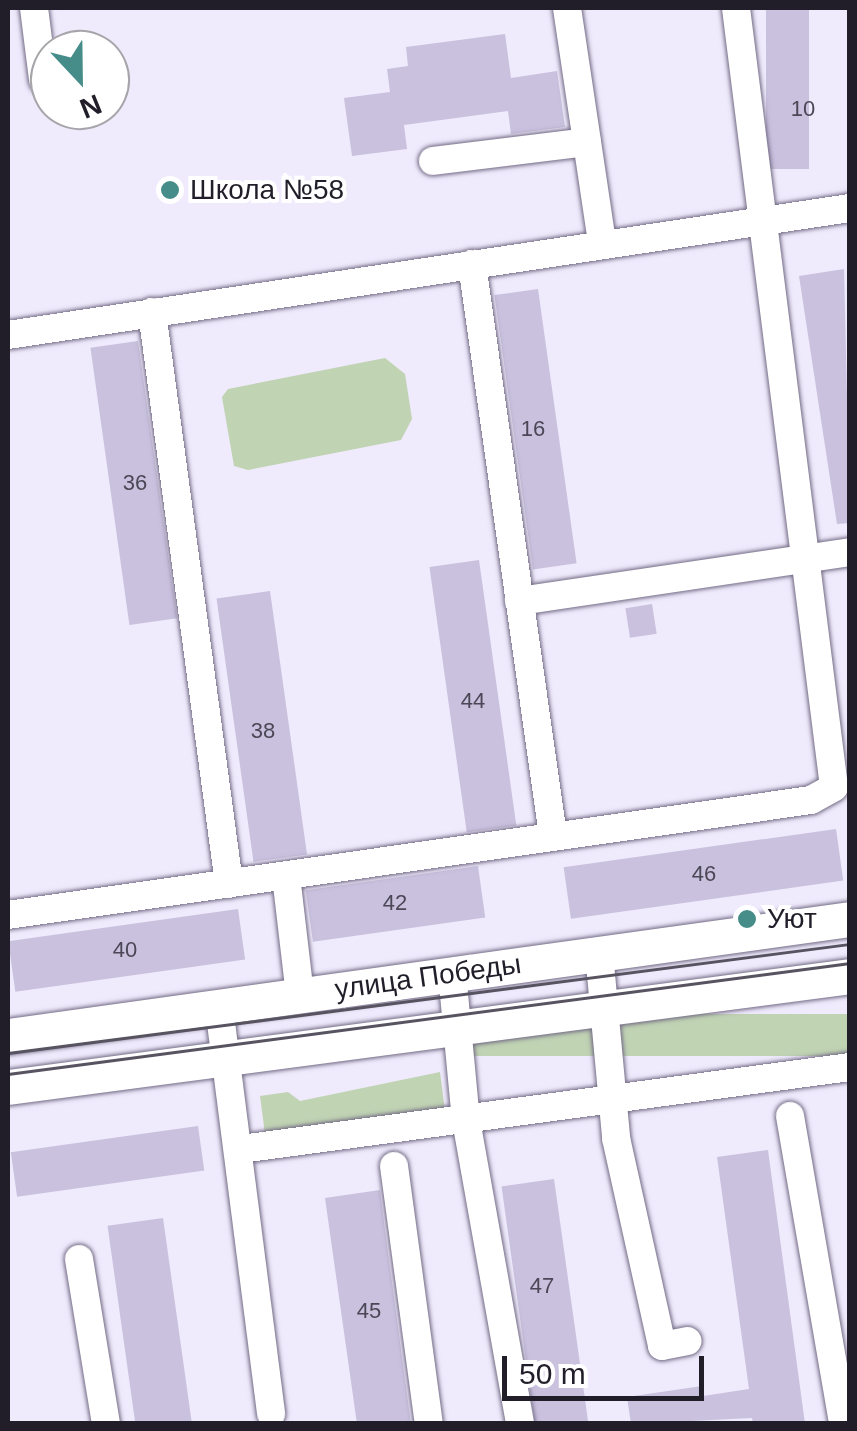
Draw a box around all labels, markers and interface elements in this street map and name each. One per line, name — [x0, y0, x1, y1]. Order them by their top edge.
north arrow — [30, 30, 130, 130]
text: N — [75, 88, 106, 125]
house number: 10 — [791, 96, 815, 122]
place label: Школа №58 — [190, 173, 344, 207]
marker: Школа №58 — [159, 179, 181, 201]
house number: 16 — [521, 416, 545, 442]
house number: 36 — [123, 470, 147, 496]
house number: 44 — [461, 688, 485, 714]
house number: 38 — [251, 718, 275, 744]
house number: 46 — [692, 861, 716, 887]
house number: 42 — [383, 890, 407, 916]
place label: Уют — [767, 902, 817, 936]
marker: Уют — [736, 908, 758, 930]
house number: 40 — [113, 937, 137, 963]
street label: улица Победы — [333, 947, 523, 1007]
house number: 47 — [530, 1273, 554, 1299]
house number: 45 — [357, 1298, 381, 1324]
scale bar — [507, 1336, 710, 1398]
text: 50 m — [519, 1357, 586, 1390]

